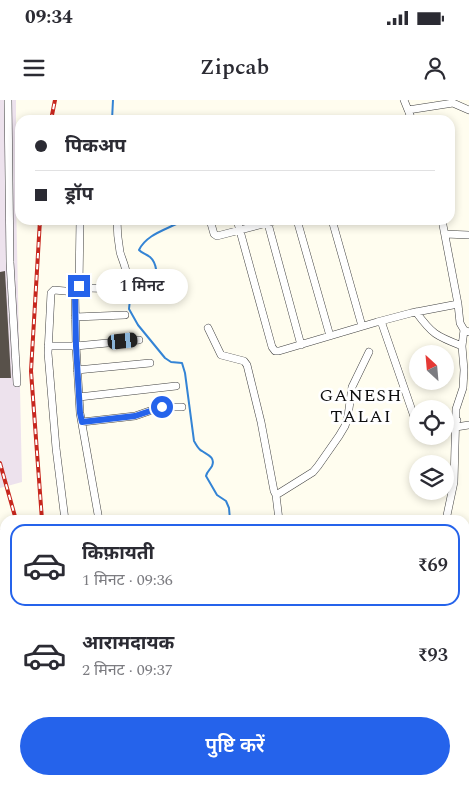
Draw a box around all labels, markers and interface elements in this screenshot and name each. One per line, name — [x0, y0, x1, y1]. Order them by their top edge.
text: 09:34 — [25, 3, 73, 32]
text: Zipcab — [200, 51, 269, 84]
icon: menu — [20, 54, 48, 82]
icon: person — [421, 54, 449, 82]
text: पिकअप — [65, 132, 126, 161]
text: ड्रॉप — [65, 180, 93, 209]
callout: 1 मिनट — [96, 268, 189, 304]
text: 1 मिनट — [119, 274, 165, 298]
route end — [68, 275, 90, 297]
car — [107, 332, 138, 350]
north arrow — [409, 345, 454, 390]
map controls — [409, 345, 454, 500]
district label: GANESH TALAI — [319, 382, 403, 430]
route start — [151, 396, 173, 418]
button: locate — [409, 400, 454, 445]
button: layers — [409, 455, 454, 500]
text: किफ़ायती — [82, 539, 154, 568]
icon: car — [22, 543, 67, 588]
text: ₹69 — [417, 551, 448, 580]
text: 1 मिनट · 09:36 — [82, 568, 173, 592]
text: आरामदायक — [82, 629, 174, 658]
icon: car — [22, 633, 67, 678]
text: ₹93 — [417, 641, 448, 670]
text: 2 मिनट · 09:37 — [82, 658, 173, 682]
button: पुष्टि करें — [20, 717, 450, 775]

